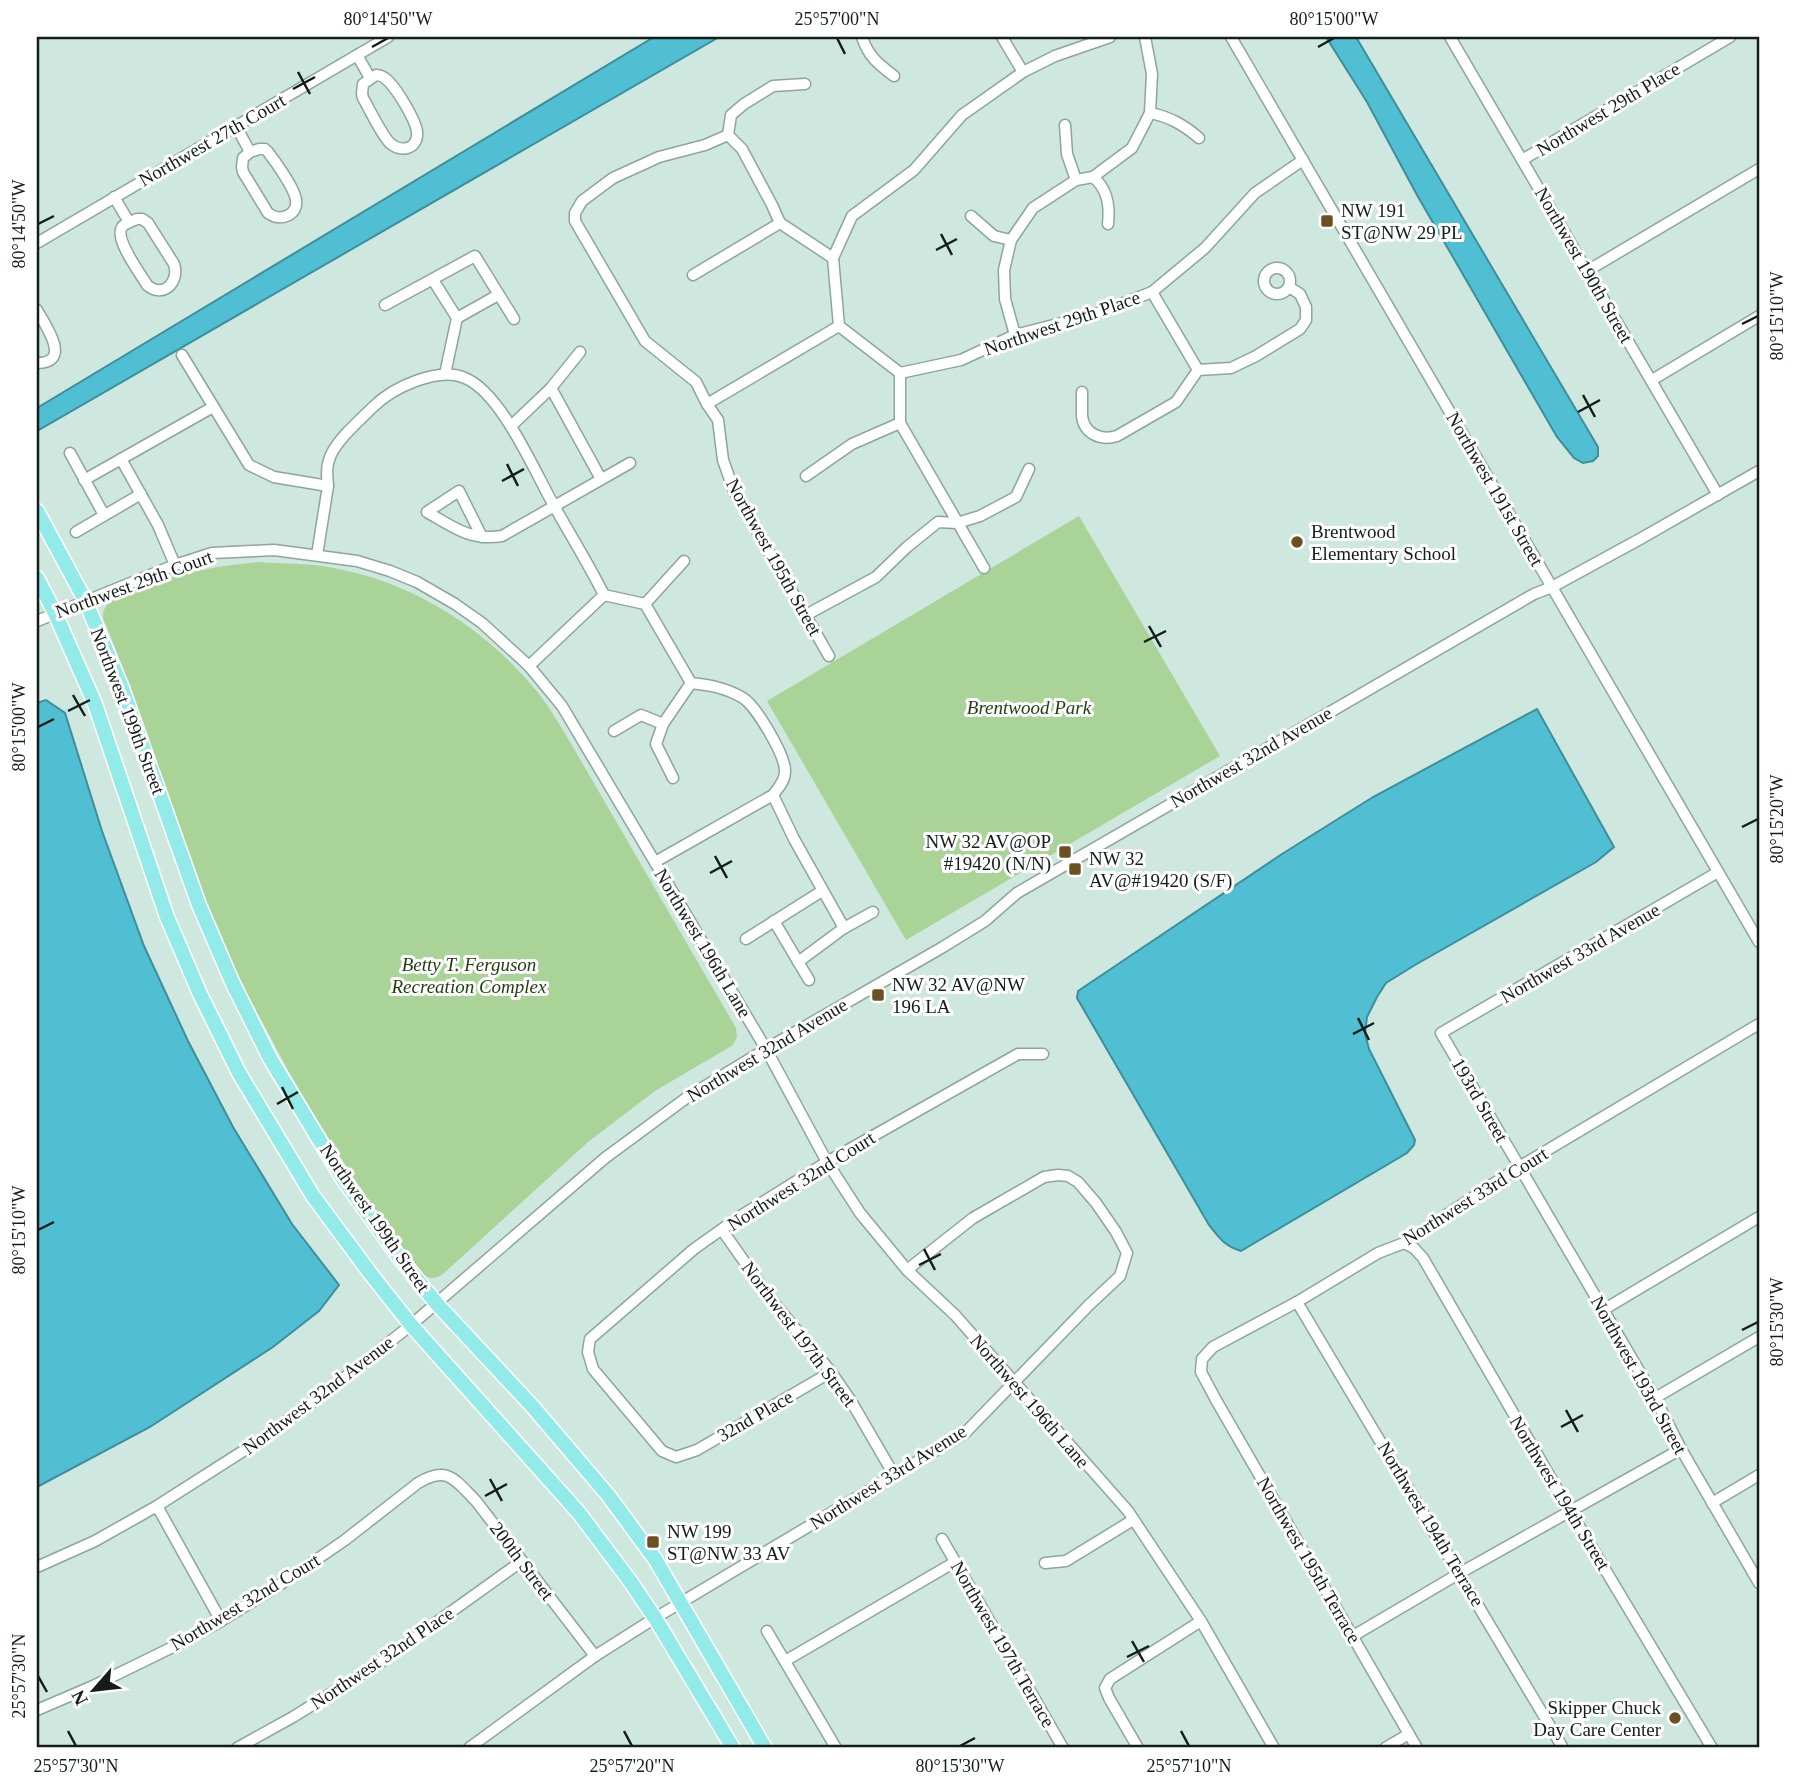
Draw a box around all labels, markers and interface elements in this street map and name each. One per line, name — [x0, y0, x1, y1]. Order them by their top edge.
text: 80°14'50"W — [344, 9, 432, 29]
text: 25°57'00"N — [795, 9, 879, 29]
text: 80°15'00"W — [1290, 9, 1378, 29]
street label: Northwest 29th Place — [1532, 58, 1684, 160]
street label: Northwest 27th Court — [135, 89, 290, 191]
text: 80°14'50"W — [9, 180, 29, 268]
street label: Northwest 190th Street — [1531, 183, 1638, 347]
place label: NW 191 ST@NW 29 PL — [1341, 200, 1463, 243]
marker: NW 191 ST@NW 29 PL — [1319, 213, 1335, 229]
text: 80°15'10"W — [1767, 272, 1787, 360]
street label: Northwest 29th Place — [981, 286, 1143, 360]
street label: Northwest 191st Street — [1442, 408, 1548, 570]
street label: Northwest 195th Street — [722, 475, 826, 640]
place label: Brentwood Elementary School — [1311, 521, 1456, 564]
marker: Brentwood Elementary School — [1289, 534, 1305, 550]
street label: Northwest 29th Court — [53, 546, 216, 622]
street label: Northwest 199th Street — [87, 625, 170, 798]
text: 80°15'00"W — [9, 683, 29, 771]
park label: Brentwood Park — [967, 697, 1092, 718]
street label: Northwest 32nd Avenue — [1166, 702, 1336, 812]
text: 80°15'20"W — [1767, 775, 1787, 863]
place label: NW 32 AV@OP #19420 (N/N) — [925, 831, 1051, 875]
marker: NW 32 AV@OP #19420 (N/N) — [1057, 844, 1073, 860]
place label: NW 32 AV@#19420 (S/F) — [1089, 848, 1232, 892]
marker: NW 32 AV@#19420 (S/F) — [1067, 861, 1083, 877]
street label: Northwest 196th Lane — [650, 865, 756, 1021]
street label: Northwest 33rd Avenue — [1497, 899, 1663, 1007]
park label: Betty T. Ferguson Recreation Complex — [391, 954, 547, 997]
place label: NW 32 AV@NW 196 LA — [892, 974, 1025, 1017]
marker: NW 32 AV@NW 196 LA — [870, 987, 886, 1003]
street label: Northwest 32nd Avenue — [683, 994, 851, 1106]
street label: 193rd Street — [1448, 1054, 1513, 1146]
street label: Northwest 32nd Court — [723, 1127, 879, 1235]
street label: Northwest 199th Street — [316, 1140, 435, 1297]
street label: Northwest 33rd Court — [1399, 1143, 1552, 1249]
text: 80°15'10"W — [9, 1186, 29, 1274]
street label: Northwest 197th Street — [738, 1257, 861, 1411]
text: 80°15'30"W — [1767, 1278, 1787, 1366]
street label: Northwest 193rd Street — [1587, 1292, 1692, 1458]
street label: Northwest 196th Lane — [966, 1330, 1094, 1472]
street label: Northwest 32nd Avenue — [238, 1331, 398, 1459]
street label: 32nd Place — [713, 1386, 797, 1446]
street label: Northwest 194th Street — [1506, 1412, 1615, 1575]
street label: Northwest 33rd Avenue — [806, 1420, 970, 1534]
street label: Northwest 194th Terrace — [1374, 1438, 1488, 1610]
street label: Northwest 195th Terrace — [1253, 1473, 1365, 1647]
street label: 200th Street — [486, 1518, 559, 1605]
place label: NW 199 ST@NW 33 AV — [667, 1521, 791, 1564]
marker: NW 199 ST@NW 33 AV — [645, 1534, 661, 1550]
street label: Northwest 32nd Court — [167, 1549, 324, 1655]
street label: Northwest 197th Terrace — [947, 1557, 1059, 1731]
street label: Northwest 32nd Place — [307, 1602, 457, 1714]
text: 25°57'30"N — [9, 1634, 29, 1718]
north arrow — [60, 1656, 130, 1726]
text: N — [67, 1687, 92, 1709]
place label: Skipper Chuck Day Care Center — [1533, 1697, 1662, 1740]
marker: Skipper Chuck Day Care Center — [1667, 1710, 1683, 1726]
text: 25°57'30"N — [34, 1756, 118, 1776]
text: 25°57'20"N — [590, 1756, 674, 1776]
text: 80°15'30"W — [916, 1756, 1004, 1776]
text: 25°57'10"N — [1147, 1756, 1231, 1776]

